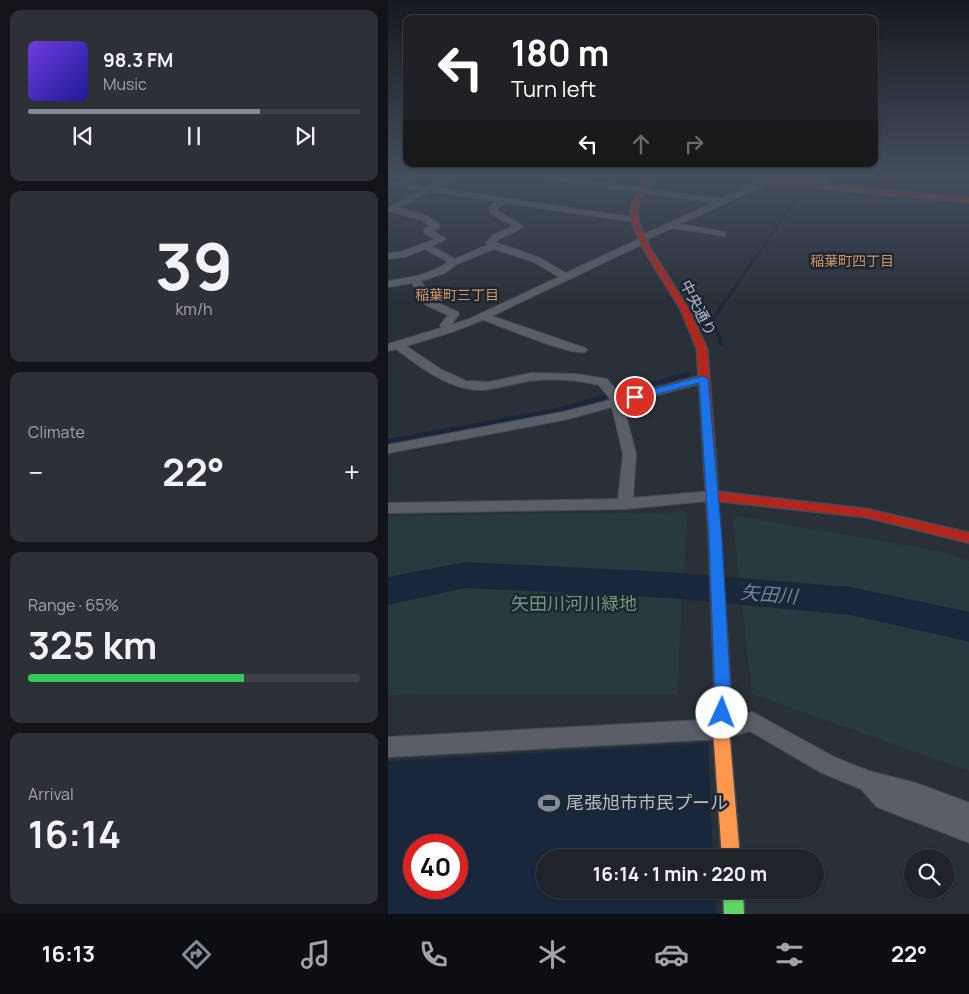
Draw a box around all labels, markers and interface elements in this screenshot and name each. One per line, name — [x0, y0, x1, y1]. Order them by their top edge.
text: 180 m — [511, 29, 609, 77]
icon: left — [428, 35, 493, 100]
text: 98.3 FM — [103, 47, 173, 73]
text: Music — [103, 73, 147, 95]
text: Turn left — [511, 74, 596, 104]
icon: previous — [69, 122, 97, 150]
icon: pause — [180, 122, 208, 150]
icon: next — [291, 122, 319, 150]
icon: left — [574, 130, 602, 158]
icon: ahead — [627, 130, 655, 158]
icon: right — [680, 130, 708, 158]
text: 39 — [155, 221, 233, 310]
district label: 稲葉町四丁目 — [810, 251, 894, 270]
street label: 中央通り — [675, 276, 721, 339]
district label: 稲葉町三丁目 — [415, 285, 499, 304]
text: km/h — [175, 298, 213, 320]
pin — [614, 376, 656, 418]
icon: arrive — [621, 383, 649, 411]
text: Climate — [28, 421, 85, 443]
text: 22° — [162, 445, 225, 497]
text: − — [28, 453, 43, 491]
text: + — [344, 453, 360, 491]
water label: 矢田川 — [739, 579, 801, 610]
park label: 矢田川河川緑地 — [511, 591, 637, 615]
text: Range · 65% — [28, 594, 119, 616]
text: 325 km — [28, 618, 157, 670]
position arrow — [695, 686, 747, 738]
text: Arrival — [28, 783, 74, 805]
sports icon: 尾張旭市市民プール — [536, 790, 562, 816]
place label: 尾張旭市市民プール — [566, 790, 728, 814]
text: 16:14 — [28, 807, 121, 859]
speed limit sign: 40 — [403, 834, 468, 899]
map controls — [904, 849, 954, 899]
button: search — [904, 849, 954, 899]
text: 16:14 · 1 min · 220 m — [593, 861, 767, 887]
icon: directions — [179, 937, 214, 972]
icon: music — [298, 937, 333, 972]
icon: phone — [416, 937, 451, 972]
icon: climate — [535, 937, 570, 972]
icon: car — [654, 937, 689, 972]
icon: filters — [772, 937, 807, 972]
text: 16:13 — [42, 939, 95, 969]
text: 22° — [891, 939, 927, 969]

